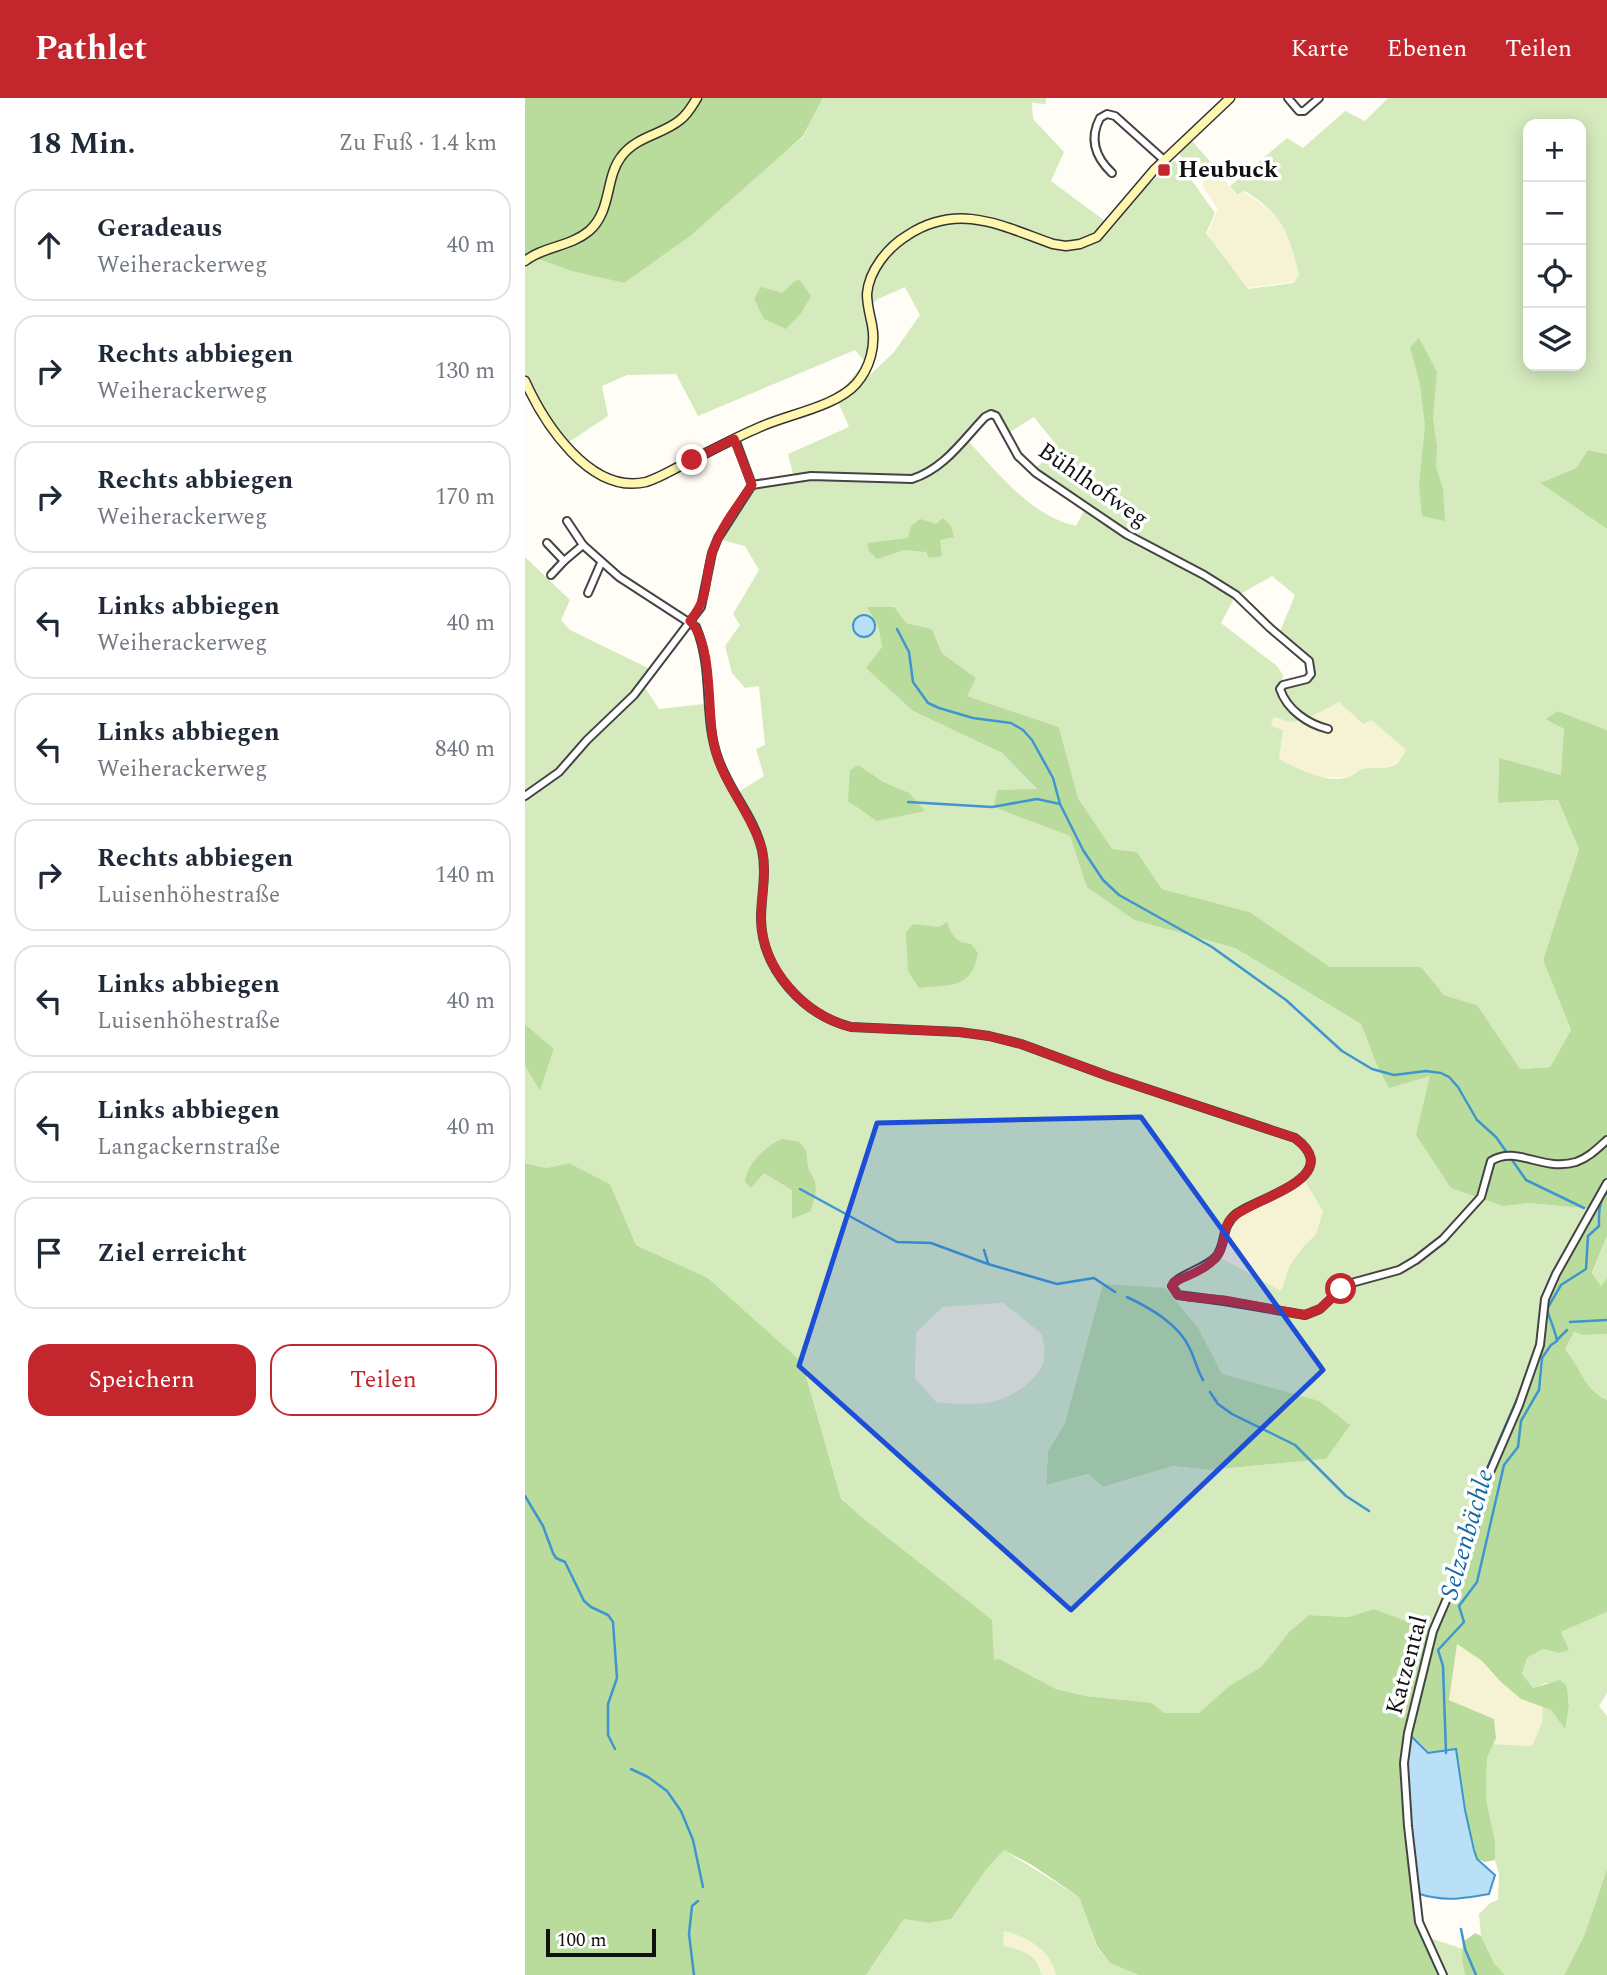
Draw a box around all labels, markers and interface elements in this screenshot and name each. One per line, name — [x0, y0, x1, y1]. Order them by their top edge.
text: Pathlet — [35, 24, 147, 74]
text: Karte — [1291, 31, 1349, 67]
text: Ebenen — [1387, 31, 1467, 67]
text: Teilen — [1505, 31, 1572, 67]
map controls — [1523, 119, 1586, 371]
button: + — [1523, 119, 1586, 182]
text: 18 Min. — [28, 121, 136, 167]
text: Zu Fuß · 1.4 km — [338, 126, 497, 161]
place label: Heubuck — [1178, 152, 1279, 188]
marker: Heubuck — [1156, 162, 1172, 178]
button: − — [1523, 182, 1586, 245]
text: Geradeaus — [97, 208, 223, 248]
icon: ahead — [30, 226, 68, 264]
text: 40 m — [446, 228, 495, 263]
button: locate — [1523, 245, 1586, 308]
text: Weiherackerweg — [97, 248, 267, 283]
button: layers — [1523, 308, 1586, 371]
text: Rechts abbiegen — [97, 334, 293, 374]
icon: right — [30, 352, 68, 390]
text: 130 m — [435, 354, 495, 389]
text: Weiherackerweg — [97, 374, 267, 409]
street label: Bühlhofweg — [1030, 433, 1156, 537]
route end — [676, 444, 707, 475]
text: Rechts abbiegen — [97, 460, 293, 500]
icon: right — [30, 478, 68, 516]
text: 170 m — [435, 480, 495, 515]
text: Weiherackerweg — [97, 500, 267, 535]
text: Links abbiegen — [97, 586, 280, 626]
icon: left — [30, 604, 68, 642]
text: 40 m — [446, 606, 495, 641]
text: Weiherackerweg — [97, 626, 267, 661]
text: Links abbiegen — [97, 712, 280, 752]
icon: left — [30, 730, 68, 768]
text: 840 m — [435, 732, 495, 767]
text: Weiherackerweg — [97, 752, 267, 787]
text: Rechts abbiegen — [97, 838, 293, 878]
icon: right — [30, 856, 68, 894]
text: 140 m — [435, 858, 495, 893]
text: Luisenhöhestraße — [97, 878, 280, 913]
text: Links abbiegen — [97, 964, 280, 1004]
icon: left — [30, 982, 68, 1020]
text: 40 m — [446, 984, 495, 1019]
text: Luisenhöhestraße — [97, 1004, 280, 1039]
text: Links abbiegen — [97, 1090, 280, 1130]
icon: left — [30, 1108, 68, 1146]
text: 40 m — [446, 1110, 495, 1145]
text: Langackernstraße — [97, 1130, 280, 1165]
text: Ziel erreicht — [97, 1233, 247, 1273]
icon: arrive — [30, 1234, 68, 1272]
route start — [1325, 1273, 1356, 1304]
button: Speichern — [28, 1344, 256, 1416]
button: Teilen — [270, 1344, 497, 1416]
water label: Selzenbächle — [1429, 1464, 1505, 1604]
street label: Katzental — [1377, 1612, 1437, 1718]
scale bar — [546, 1926, 656, 1958]
text: 100 m — [557, 1926, 607, 1955]

